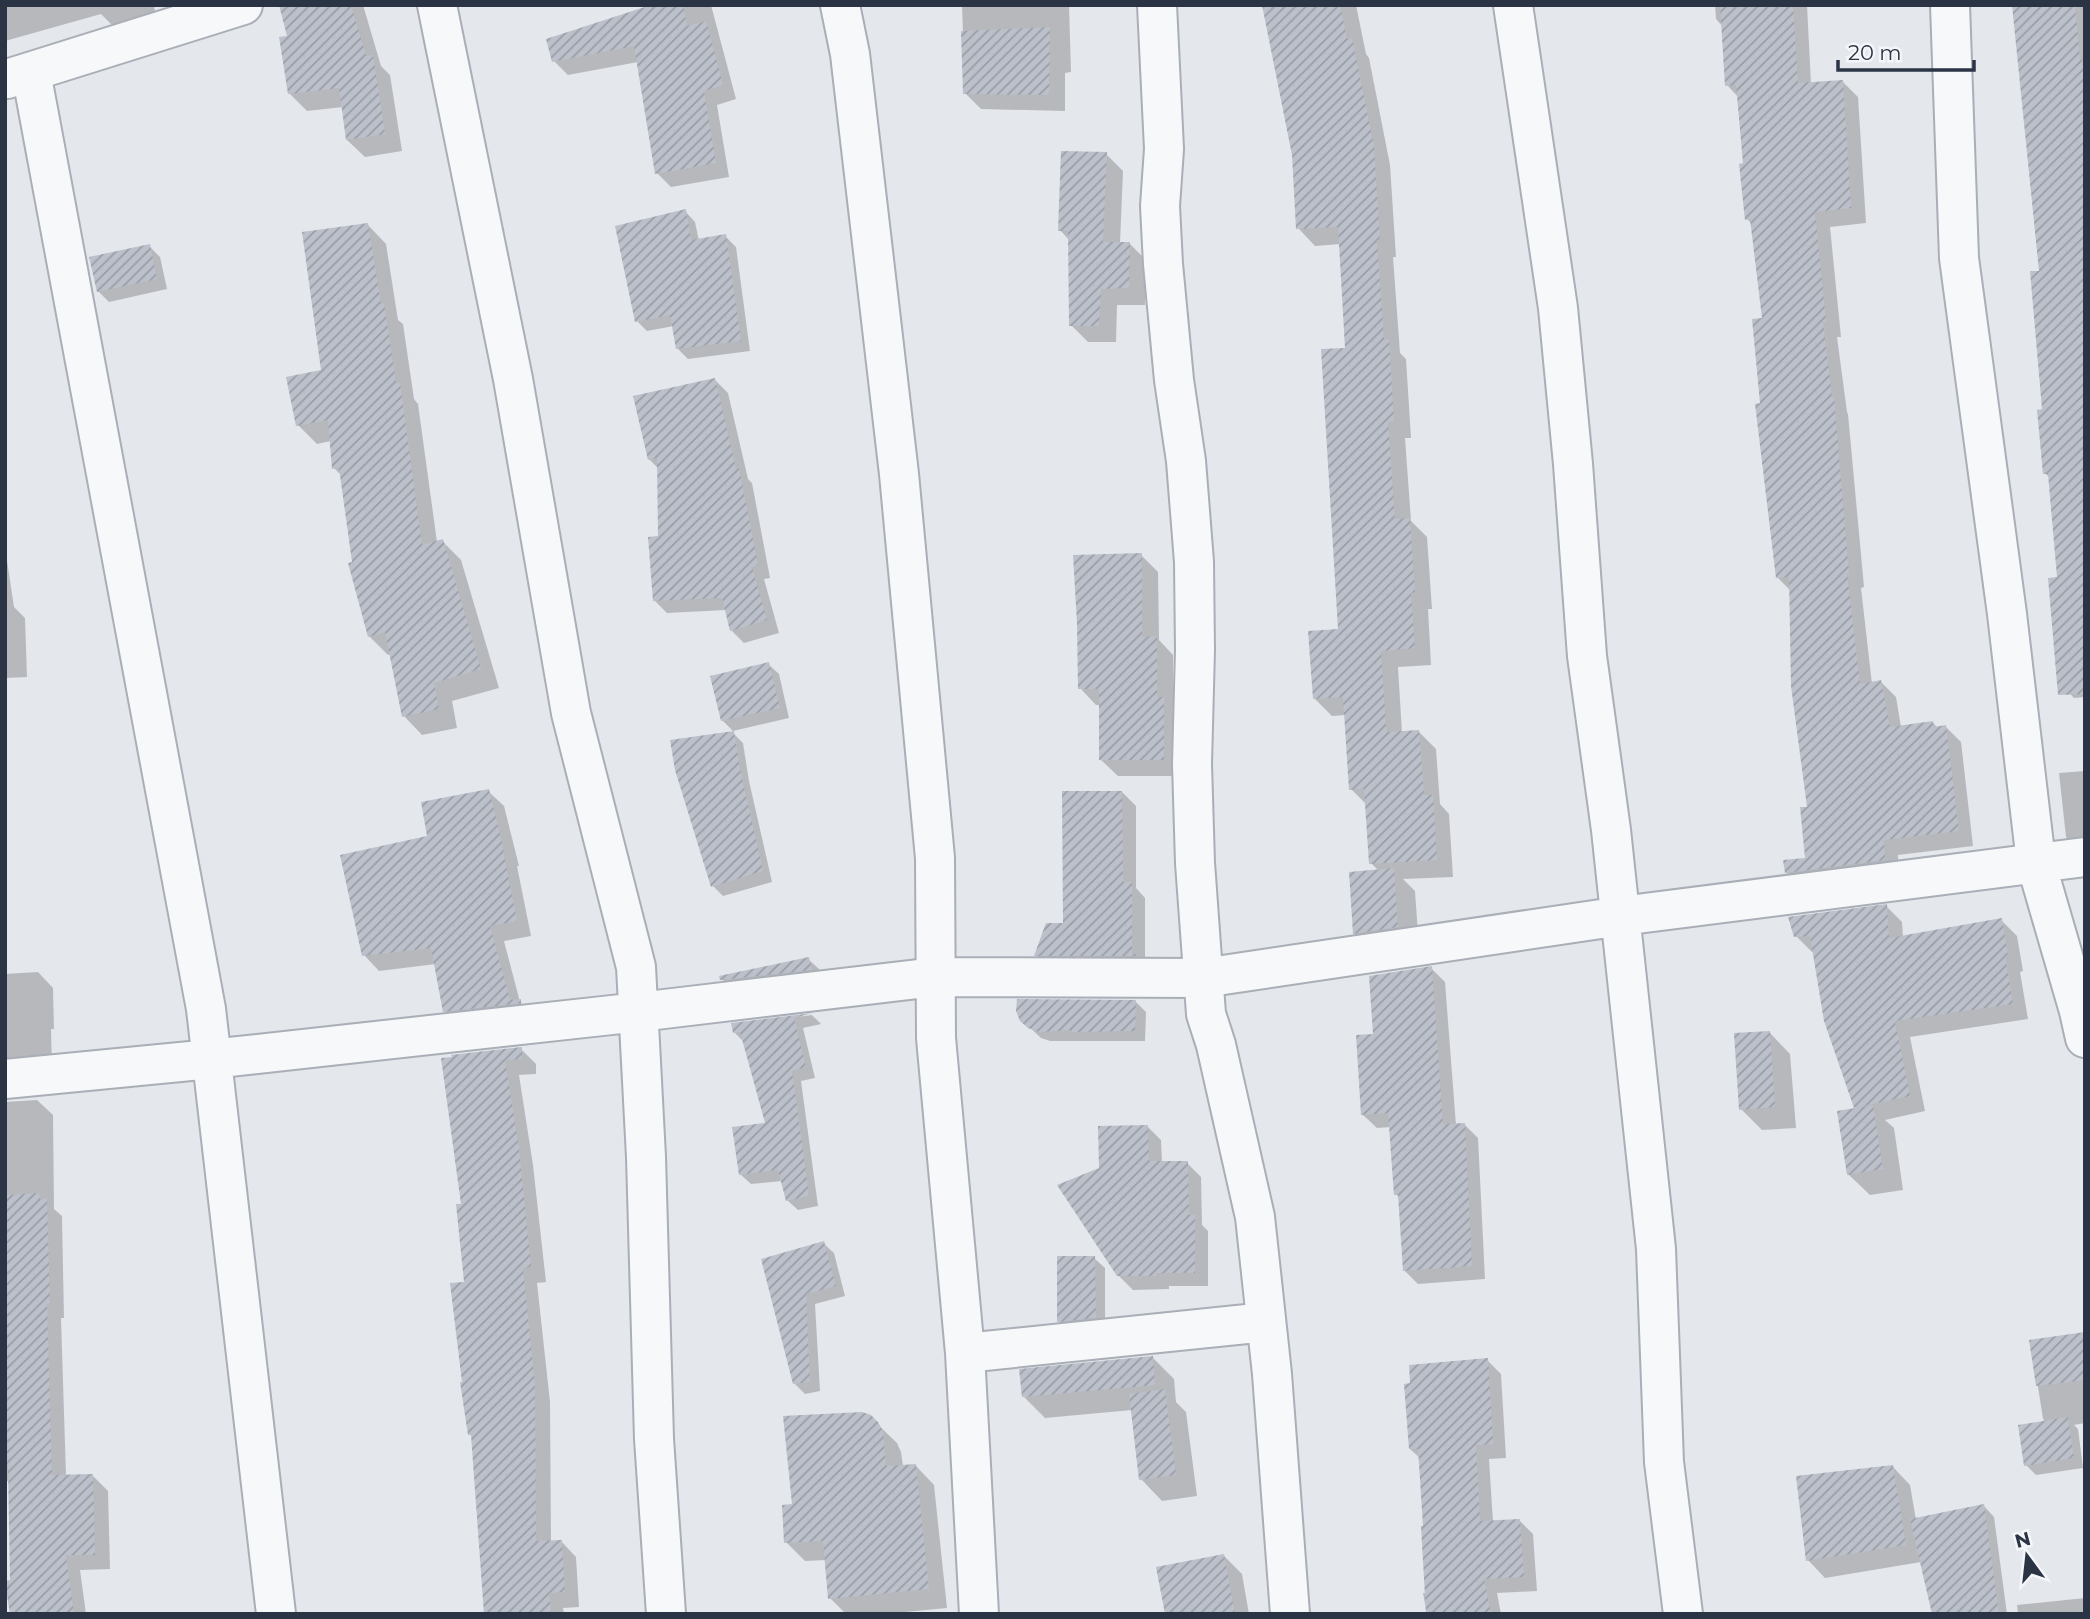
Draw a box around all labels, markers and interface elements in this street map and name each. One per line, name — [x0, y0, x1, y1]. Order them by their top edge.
scale bar — [1838, 28, 1974, 72]
text: 20 m — [1848, 40, 1902, 65]
north arrow — [1992, 1521, 2062, 1591]
text: N — [2012, 1527, 2033, 1553]

